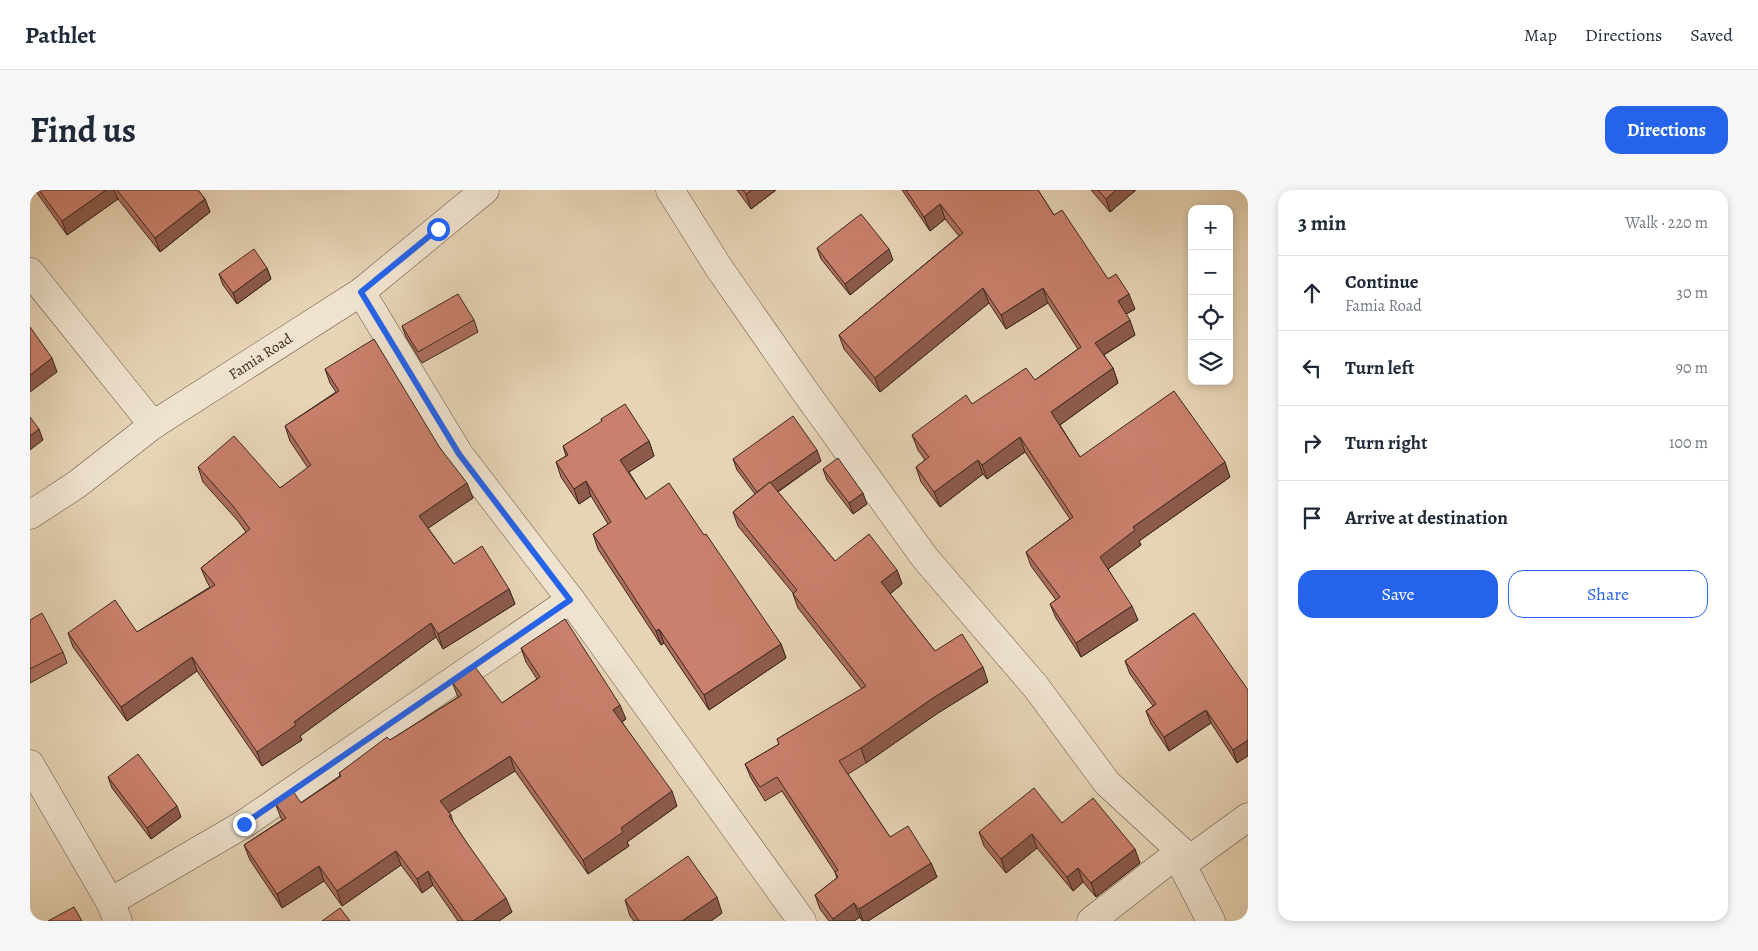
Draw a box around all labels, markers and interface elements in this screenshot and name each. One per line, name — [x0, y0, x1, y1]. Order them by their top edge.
text: Pathlet — [25, 19, 96, 51]
text: Map — [1524, 23, 1557, 47]
text: Directions — [1585, 23, 1662, 47]
text: Saved — [1690, 23, 1733, 47]
text: Find us — [30, 106, 136, 154]
button: Directions — [1605, 106, 1728, 154]
map controls — [1188, 205, 1233, 385]
button: + — [1188, 205, 1233, 250]
text: 3 min — [1298, 209, 1346, 237]
text: Walk · 220 m — [1625, 212, 1708, 234]
route start — [427, 218, 450, 241]
button: − — [1188, 250, 1233, 295]
text: Continue — [1345, 269, 1419, 295]
icon: ahead — [1298, 279, 1326, 307]
text: 30 m — [1676, 282, 1708, 304]
button: locate — [1188, 295, 1233, 340]
text: Famia Road — [1345, 295, 1422, 317]
street label: Famia Road — [225, 328, 297, 384]
button: layers — [1188, 340, 1233, 385]
icon: left — [1298, 354, 1326, 382]
text: Turn left — [1345, 355, 1414, 381]
text: 90 m — [1676, 357, 1708, 379]
icon: right — [1298, 429, 1326, 457]
text: Turn right — [1345, 430, 1427, 456]
text: 100 m — [1669, 432, 1708, 454]
icon: arrive — [1298, 504, 1326, 532]
text: Arrive at destination — [1345, 505, 1508, 531]
button: Save — [1298, 570, 1498, 618]
button: Share — [1508, 570, 1708, 618]
route end — [233, 813, 256, 836]

